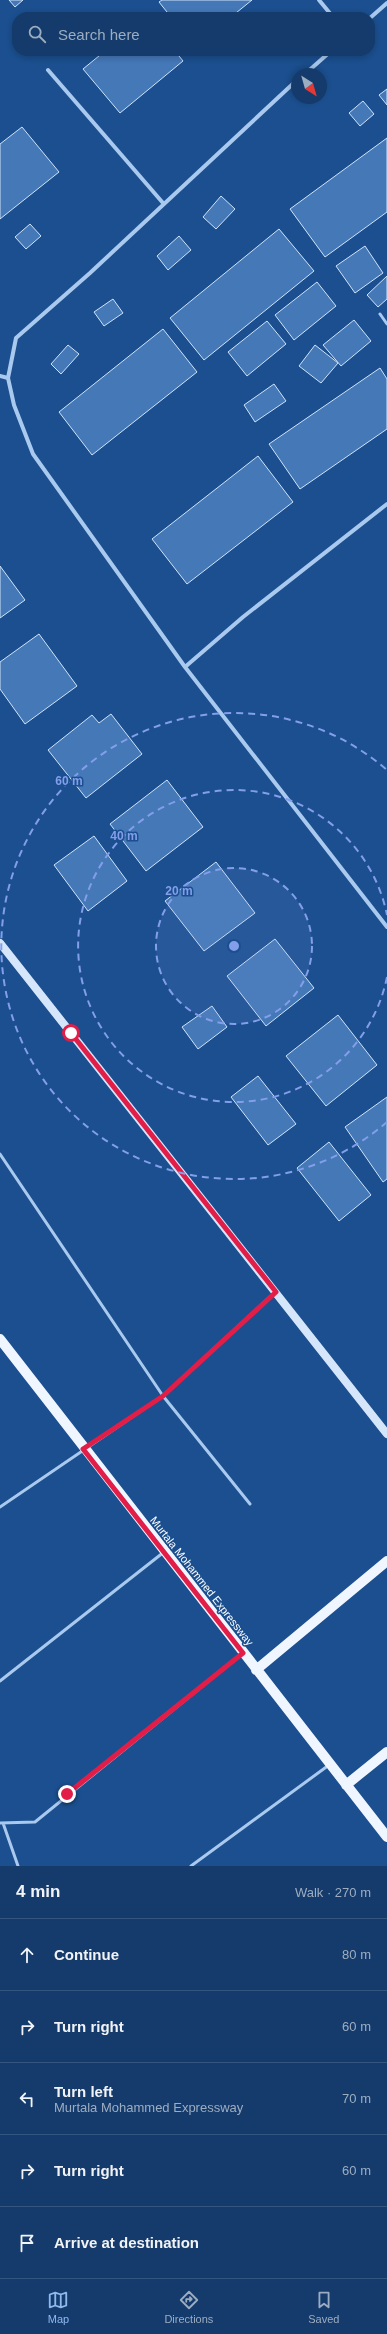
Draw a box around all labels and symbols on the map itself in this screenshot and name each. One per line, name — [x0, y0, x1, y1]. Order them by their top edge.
north arrow — [291, 68, 327, 104]
text: 60 m — [55, 774, 83, 788]
text: 40 m — [110, 829, 138, 843]
text: 20 m — [165, 884, 193, 898]
centre of rings — [227, 939, 241, 953]
route start — [62, 1024, 80, 1042]
street label: Murtala Mohammed Expressway — [148, 1514, 256, 1648]
route end — [58, 1785, 76, 1803]

